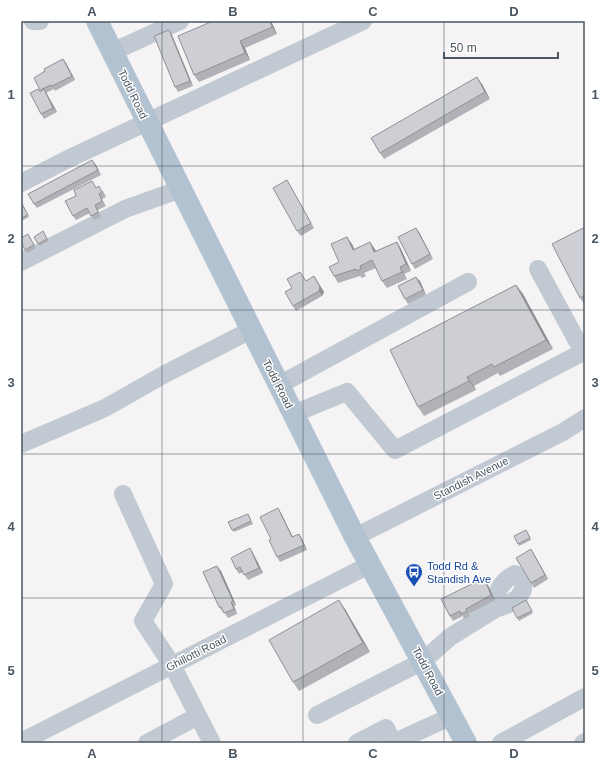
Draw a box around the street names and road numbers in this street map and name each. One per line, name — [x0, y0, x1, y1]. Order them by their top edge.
street label: Todd Road — [116, 67, 150, 121]
street label: Todd Road — [261, 358, 295, 410]
street label: Standish Avenue — [432, 454, 510, 502]
street label: Ghillotti Road — [164, 633, 228, 673]
street label: Todd Road — [410, 645, 446, 697]

